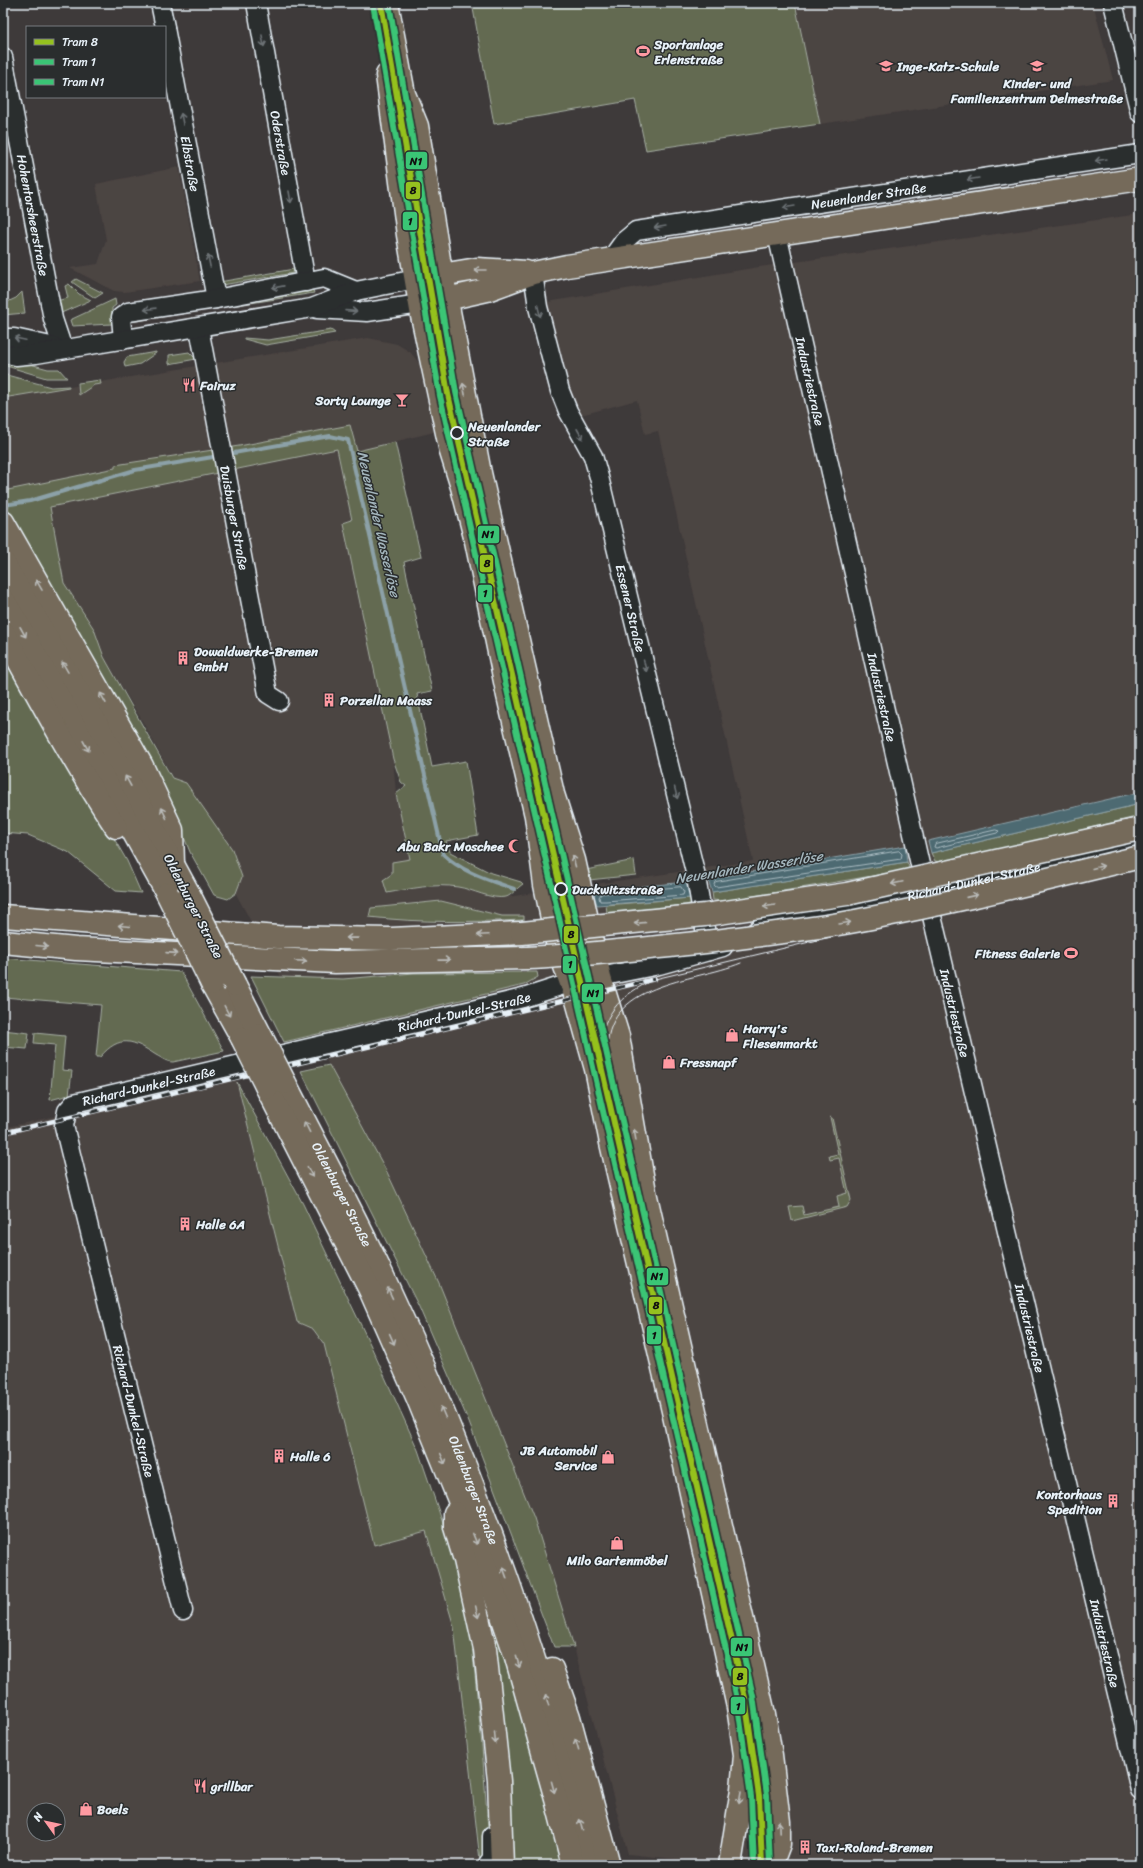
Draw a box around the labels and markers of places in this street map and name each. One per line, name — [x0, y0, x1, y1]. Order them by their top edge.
place label: Sportanlage Erlenstraße — [653, 33, 724, 71]
sports icon: Sportanlage Erlenstraße — [635, 43, 651, 59]
place label: Inge-Katz-Schule — [896, 55, 999, 78]
school or university icon: Inge-Katz-Schule — [878, 58, 894, 74]
school or university icon: Kinder- und Familienzentrum Delmestraße — [1029, 58, 1045, 74]
place label: Kinder- und Familienzentrum Delmestraße — [950, 72, 1124, 110]
place label: Fairuz — [199, 374, 236, 397]
restaurant icon: Fairuz — [181, 377, 197, 393]
place label: Sorty Lounge — [314, 389, 391, 412]
bar icon: Sorty Lounge — [394, 392, 410, 408]
place label: Neuenlander Straße — [467, 415, 542, 453]
marker: Neuenlander Straße — [450, 426, 464, 440]
place label: Dowaldwerke-Bremen GmbH — [193, 640, 319, 678]
building icon: Dowaldwerke-Bremen GmbH — [175, 650, 191, 666]
place label: Porzellan Maass — [340, 689, 433, 712]
building icon: Porzellan Maass — [321, 692, 337, 708]
place label: Abu Bakr Moschee — [396, 835, 504, 858]
mosque icon: Abu Bakr Moschee — [507, 838, 523, 854]
place label: Duckwitzstraße — [572, 878, 663, 901]
marker: Duckwitzstraße — [554, 882, 568, 896]
place label: Fitness Galerie — [974, 942, 1061, 965]
sports icon: Fitness Galerie — [1063, 945, 1079, 961]
place label: Harry's Fliesenmarkt — [742, 1017, 818, 1055]
shop icon: Harry's Fliesenmarkt — [724, 1027, 740, 1043]
place label: Fressnapf — [679, 1051, 738, 1074]
shop icon: Fressnapf — [661, 1054, 677, 1070]
place label: Halle 6A — [195, 1213, 245, 1236]
building icon: Halle 6A — [177, 1216, 193, 1232]
place label: JB Automobil Service — [520, 1439, 598, 1477]
place label: Halle 6 — [289, 1445, 331, 1468]
building icon: Halle 6 — [271, 1448, 287, 1464]
shop icon: JB Automobil Service — [600, 1449, 616, 1465]
place label: Kontorhaus Spedition — [1036, 1483, 1103, 1521]
building icon: Kontorhaus Spedition — [1105, 1493, 1121, 1509]
shop icon: Milo Gartenmöbel — [609, 1535, 625, 1551]
place label: Milo Gartenmöbel — [566, 1549, 669, 1572]
place label: grillbar — [209, 1775, 254, 1798]
restaurant icon: grillbar — [192, 1778, 208, 1794]
place label: Boels — [97, 1798, 129, 1821]
shop icon: Boels — [78, 1801, 94, 1817]
place label: Taxi-Roland-Bremen — [816, 1836, 934, 1859]
building icon: Taxi-Roland-Bremen — [797, 1839, 813, 1855]

